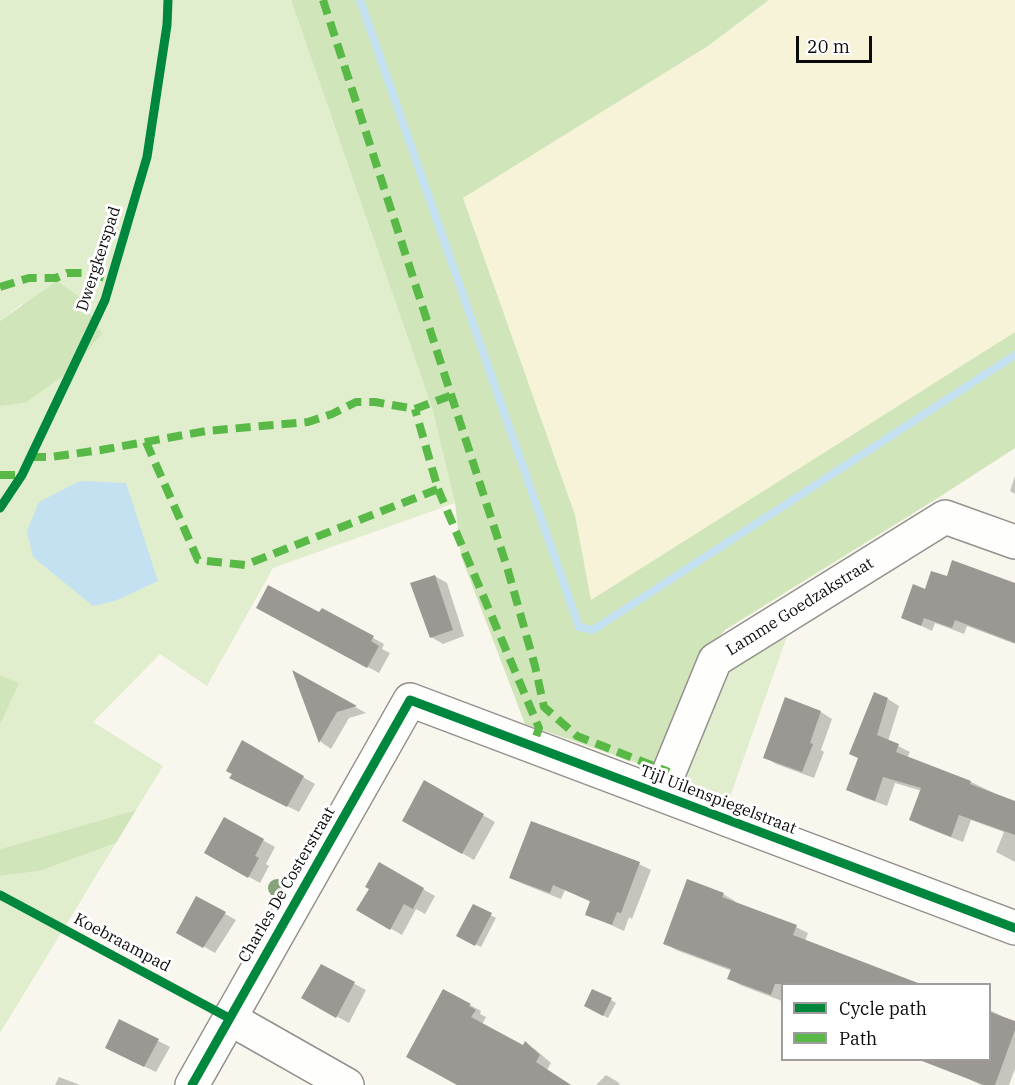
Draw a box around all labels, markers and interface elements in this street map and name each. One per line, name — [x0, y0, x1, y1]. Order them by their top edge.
scale bar — [799, 24, 876, 62]
text: 20 m — [807, 35, 850, 58]
street label: Dwergkerspad — [73, 204, 125, 314]
street label: Lamme Goedzakstraat — [723, 554, 877, 660]
street label: Tijl Uilenspiegelstraat — [637, 761, 799, 839]
street label: Charles De Costerstraat — [235, 804, 339, 966]
street label: Koebraampad — [70, 910, 174, 976]
legend — [781, 983, 991, 1061]
text: Cycle path — [839, 997, 927, 1020]
text: Path — [839, 1027, 877, 1050]

